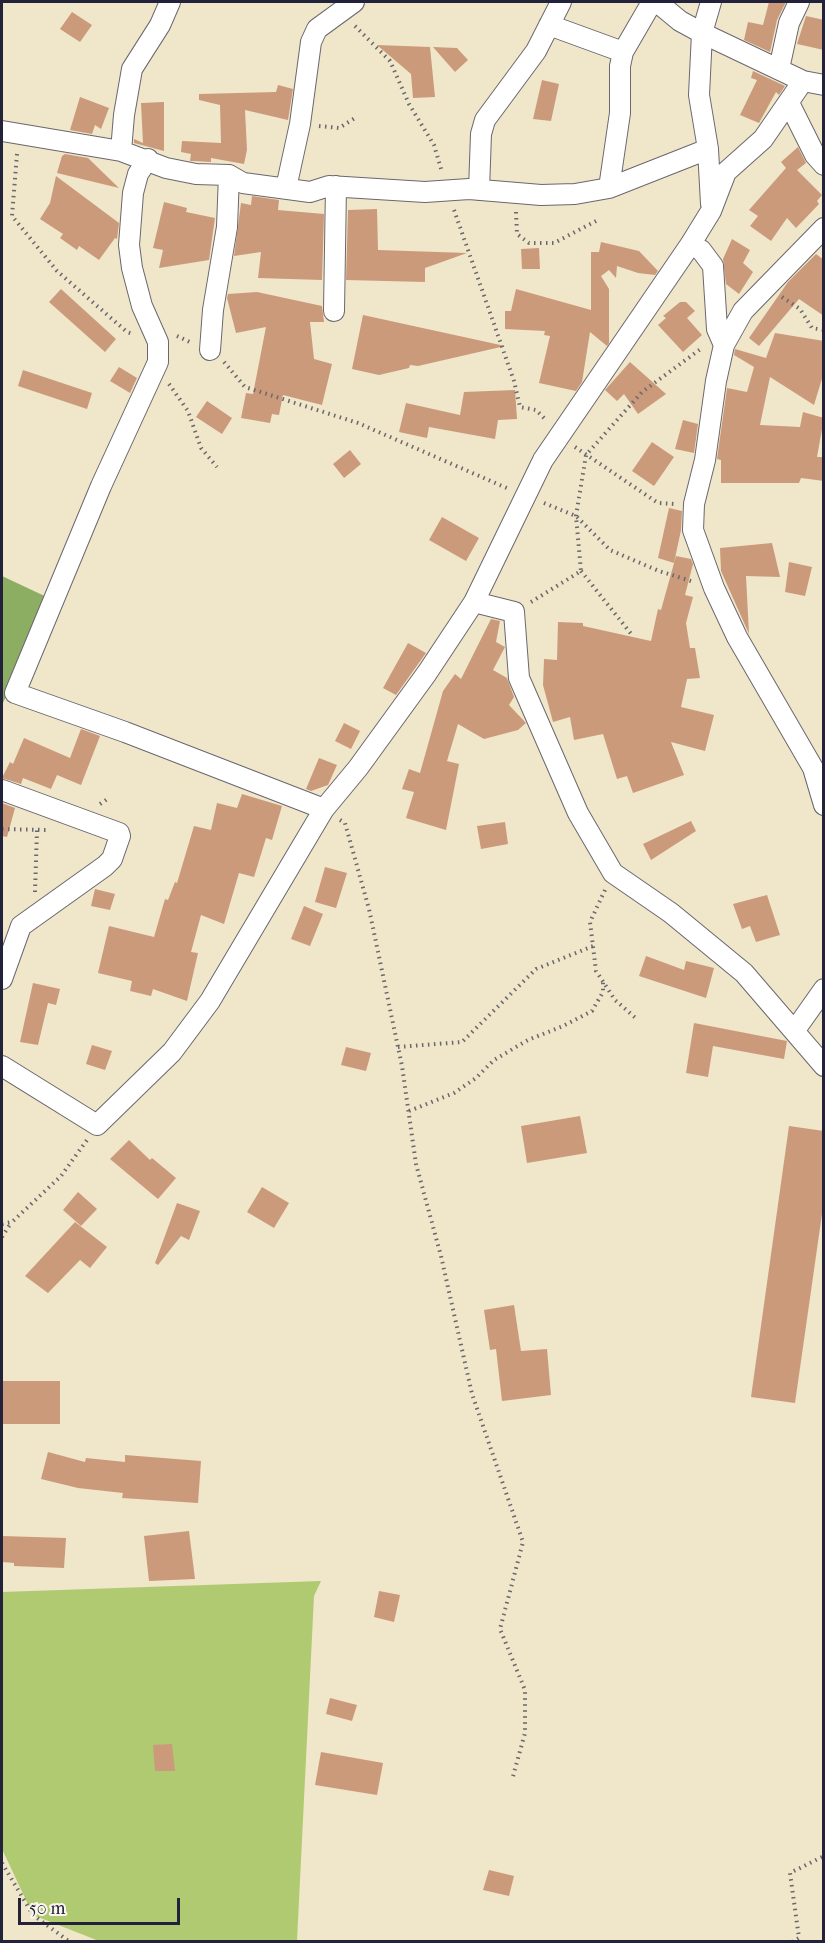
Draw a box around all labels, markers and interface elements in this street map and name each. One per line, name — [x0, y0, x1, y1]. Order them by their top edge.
scale bar — [21, 1886, 183, 1924]
text: 50 m — [29, 1898, 65, 1919]

